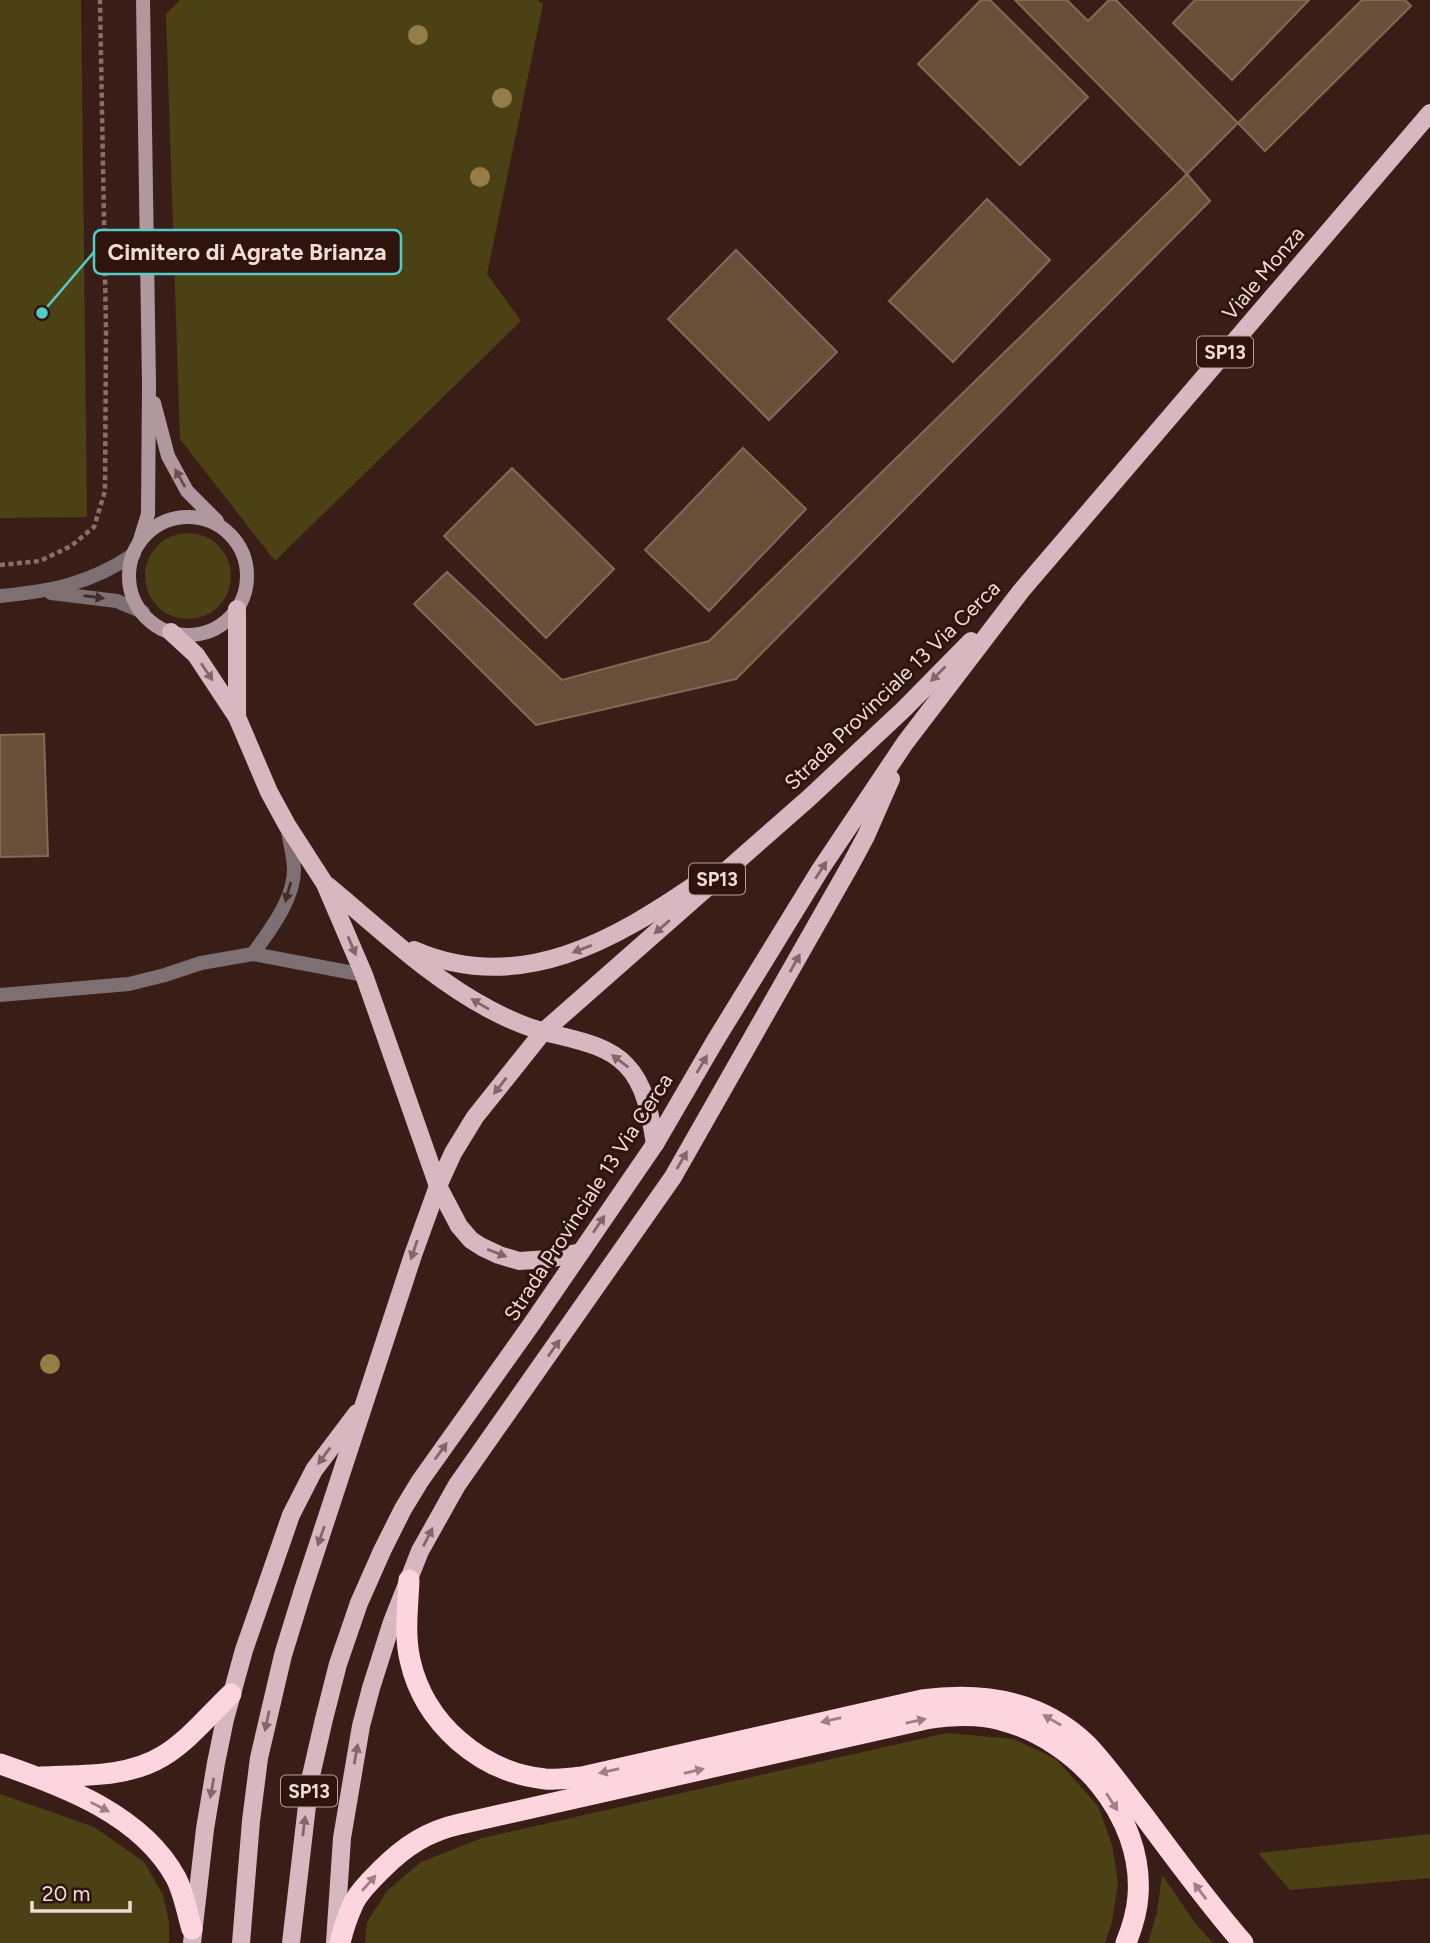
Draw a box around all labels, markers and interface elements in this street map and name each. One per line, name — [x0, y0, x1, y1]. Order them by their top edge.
street label: Viale Monza — [1217, 221, 1309, 325]
callout: Cimitero di Agrate Brianza — [94, 230, 401, 274]
text: Cimitero di Agrate Brianza — [108, 238, 386, 266]
road number: SP13 — [1197, 336, 1253, 368]
one-way arrow — [175, 468, 187, 488]
street label: Strada Provinciale 13 Via Cerca — [779, 575, 1005, 795]
one-way arrow — [83, 592, 105, 603]
one-way arrow — [200, 663, 214, 681]
one-way arrow — [930, 666, 947, 683]
one-way arrow — [814, 860, 827, 879]
road number: SP13 — [689, 864, 745, 894]
one-way arrow — [283, 882, 293, 903]
one-way arrow — [653, 919, 671, 935]
one-way arrow — [346, 936, 358, 956]
one-way arrow — [571, 943, 592, 954]
one-way arrow — [789, 953, 801, 972]
one-way arrow — [471, 998, 490, 1010]
one-way arrow — [611, 1054, 629, 1069]
one-way arrow — [696, 1054, 708, 1073]
street label: Strada Provinciale 13 Via Cerca — [499, 1069, 677, 1325]
one-way arrow — [492, 1076, 507, 1094]
one-way arrow — [676, 1151, 688, 1170]
one-way arrow — [593, 1215, 606, 1234]
one-way arrow — [409, 1240, 419, 1261]
one-way arrow — [486, 1248, 507, 1259]
one-way arrow — [547, 1339, 561, 1357]
one-way arrow — [434, 1442, 448, 1460]
one-way arrow — [317, 1447, 331, 1465]
one-way arrow — [315, 1526, 326, 1547]
one-way arrow — [422, 1527, 433, 1547]
one-way arrow — [261, 1710, 272, 1732]
one-way arrow — [1042, 1714, 1061, 1726]
one-way arrow — [820, 1715, 842, 1726]
one-way arrow — [905, 1715, 927, 1726]
one-way arrow — [351, 1743, 362, 1765]
one-way arrow — [683, 1765, 705, 1776]
one-way arrow — [598, 1766, 620, 1777]
road number: SP13 — [281, 1776, 337, 1806]
one-way arrow — [206, 1777, 217, 1799]
one-way arrow — [1105, 1793, 1118, 1812]
one-way arrow — [90, 1801, 110, 1812]
one-way arrow — [298, 1815, 309, 1837]
scale bar — [32, 1870, 130, 1914]
one-way arrow — [361, 1874, 376, 1891]
text: 20 m — [42, 1881, 90, 1906]
one-way arrow — [1192, 1882, 1207, 1900]

